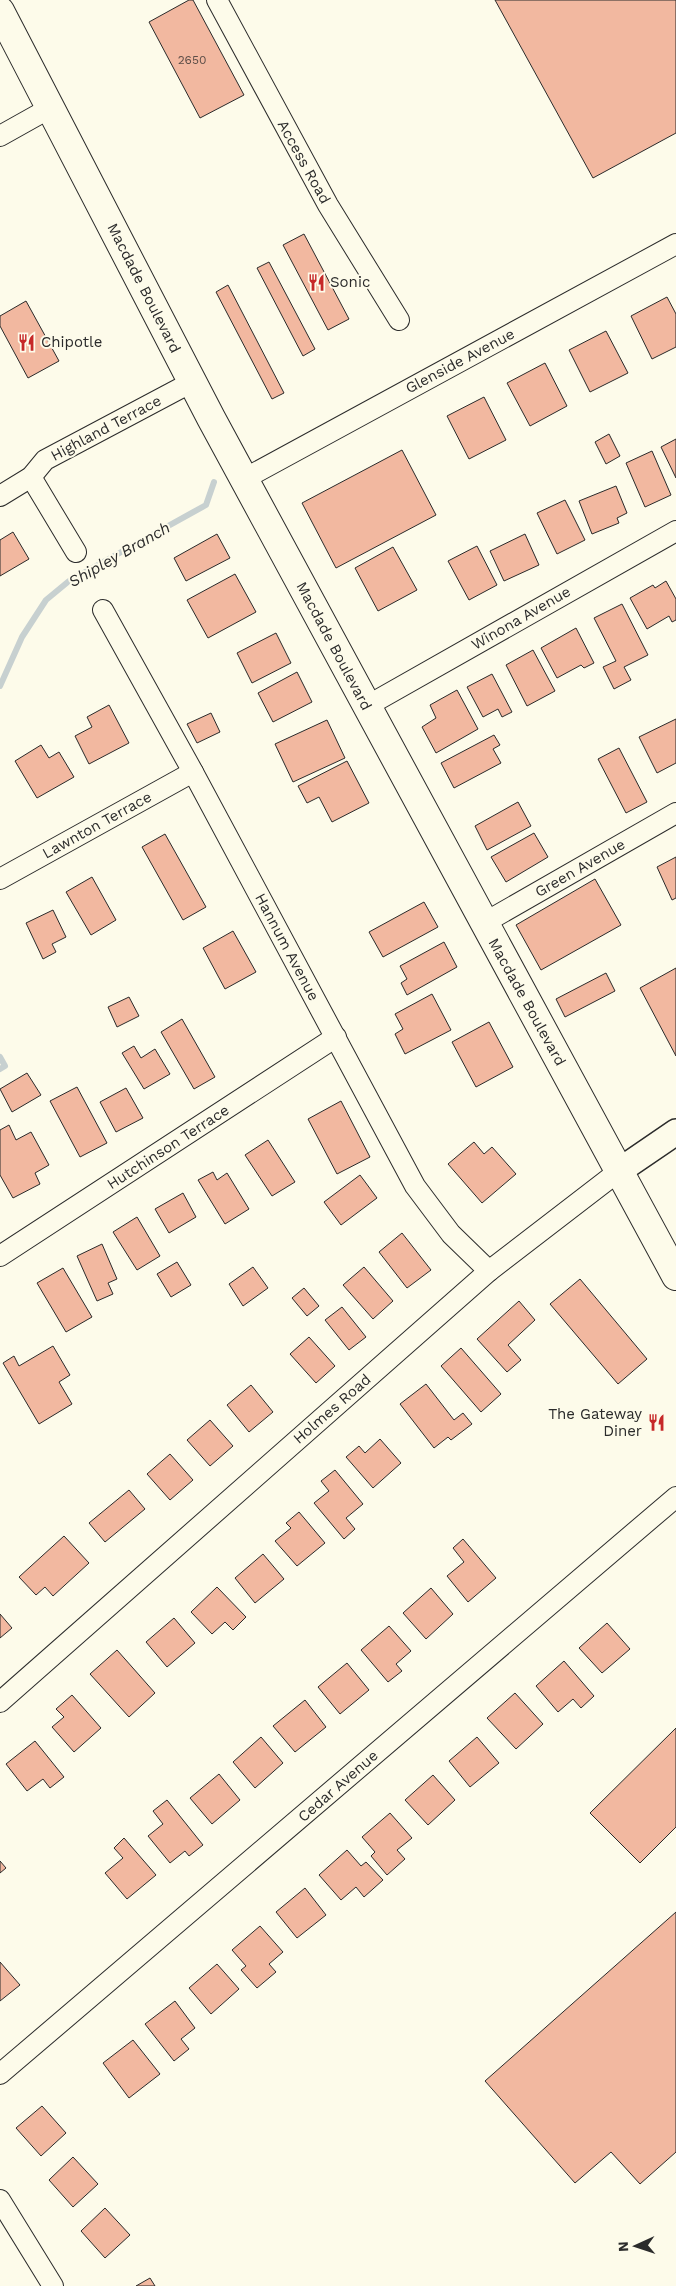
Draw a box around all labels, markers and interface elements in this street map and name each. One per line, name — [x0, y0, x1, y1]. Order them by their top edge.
house number: 2650 — [178, 53, 206, 67]
street label: Access Road — [274, 117, 334, 207]
street label: Macdade Boulevard — [103, 220, 185, 356]
restaurant icon: Sonic — [306, 272, 326, 292]
place label: Sonic — [330, 273, 370, 291]
street label: Glenside Avenue — [402, 325, 518, 397]
restaurant icon: Chipotle — [17, 332, 37, 352]
place label: Chipotle — [41, 333, 102, 351]
street label: Highland Terrace — [48, 391, 164, 465]
water label: Shipley Branch — [65, 518, 173, 591]
street label: Macdade Boulevard — [292, 579, 376, 713]
street label: Winona Avenue — [468, 582, 574, 654]
street label: Lawnton Terrace — [39, 788, 155, 862]
street label: Green Avenue — [532, 835, 628, 901]
street label: Hannum Avenue — [251, 890, 323, 1004]
street label: Macdade Boulevard — [484, 935, 570, 1069]
street label: Hutchinson Terrace — [104, 1101, 232, 1193]
street label: Holmes Road — [289, 1370, 375, 1448]
place label: The Gateway Diner — [548, 1405, 642, 1440]
restaurant icon: The Gateway Diner — [646, 1413, 666, 1433]
street label: Cedar Avenue — [294, 1746, 382, 1826]
north arrow — [611, 2221, 661, 2271]
text: N — [615, 2241, 631, 2252]

